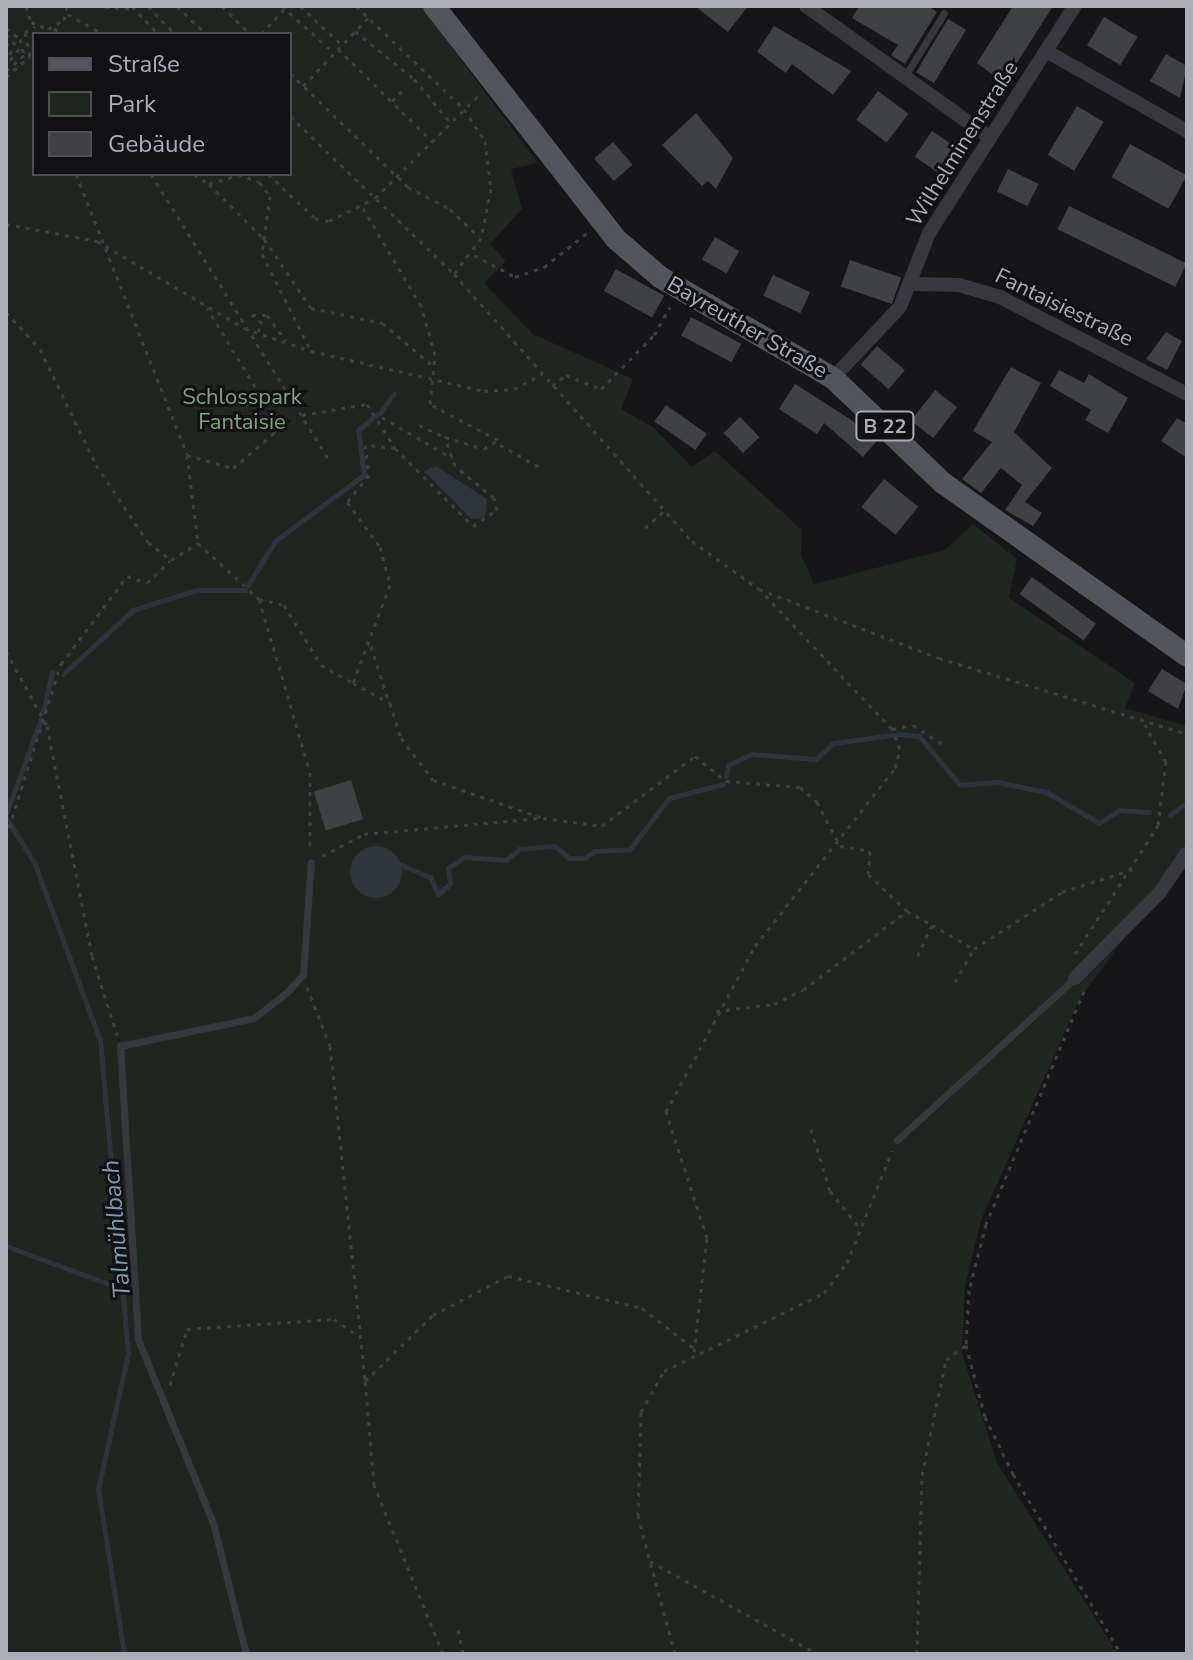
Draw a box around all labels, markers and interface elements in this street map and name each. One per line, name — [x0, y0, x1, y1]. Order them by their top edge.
legend — [32, 32, 292, 176]
text: Straße — [108, 48, 180, 80]
street label: Wilhelminenstraße — [901, 56, 1025, 232]
text: Park — [108, 88, 156, 120]
text: Gebäude — [108, 128, 205, 160]
street label: Fantaisiestraße — [991, 263, 1137, 353]
street label: Bayreuther Straße — [662, 271, 832, 385]
park label: Schlosspark Fantaisie — [182, 384, 302, 436]
road number: B 22 — [855, 410, 915, 442]
water label: Talmühlbach — [97, 1159, 137, 1299]

